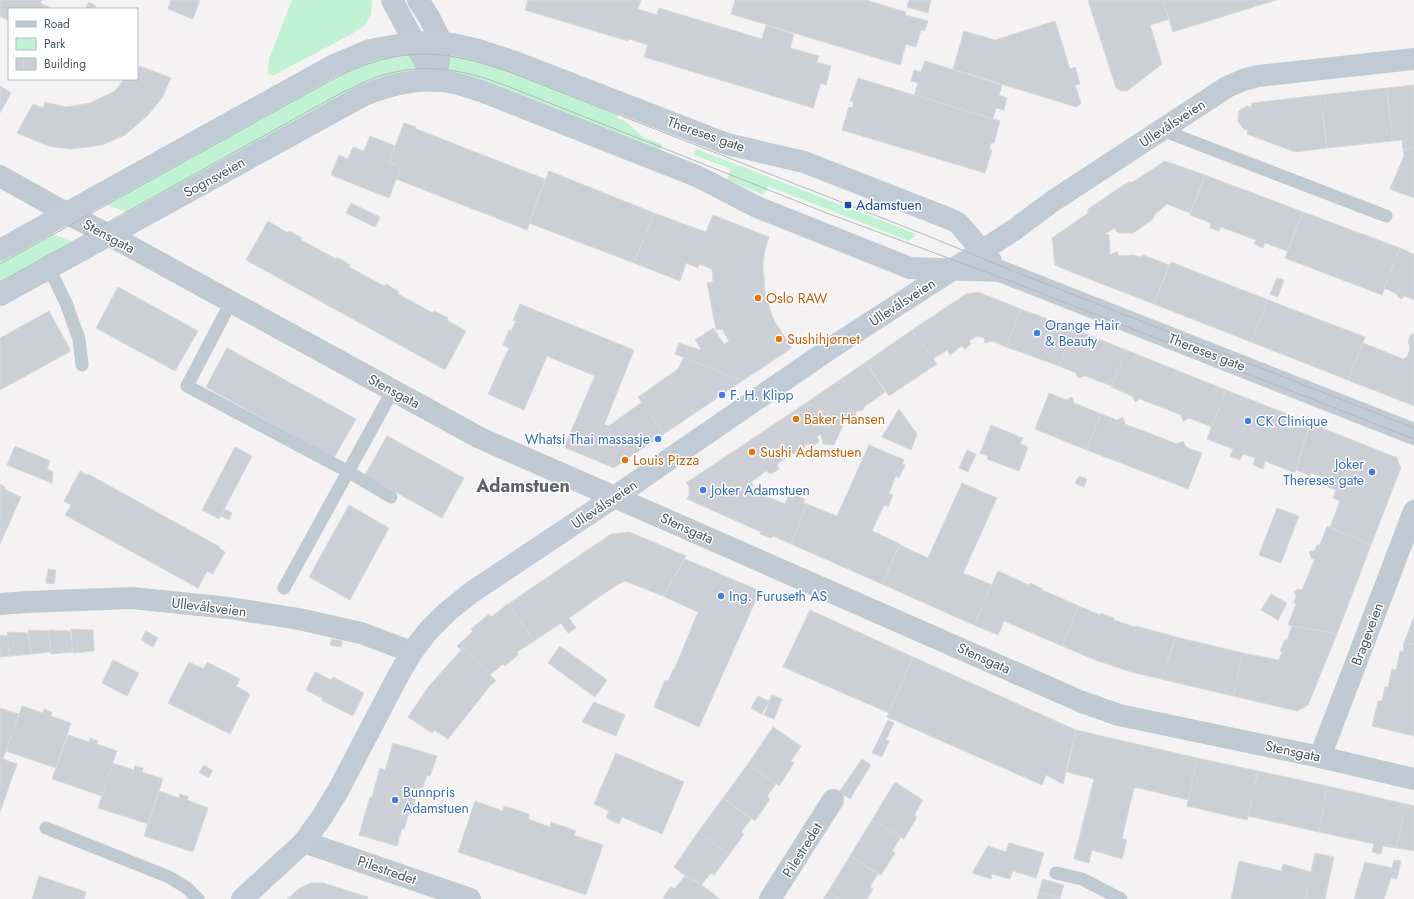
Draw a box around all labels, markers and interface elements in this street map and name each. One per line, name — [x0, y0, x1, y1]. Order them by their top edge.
legend — [8, 8, 138, 80]
text: Road — [44, 15, 70, 33]
text: Park — [44, 35, 66, 53]
text: Building — [44, 55, 86, 73]
street label: Ullevålsveien — [1135, 94, 1209, 152]
street label: Thereses gate — [665, 111, 747, 157]
street label: Sognsveien — [180, 152, 248, 202]
place label: Adamstuen — [856, 195, 922, 215]
marker: Adamstuen — [843, 200, 853, 210]
street label: Stensgata — [80, 214, 138, 258]
street label: Ullevålsveien — [865, 273, 939, 331]
place label: Oslo RAW — [766, 288, 827, 308]
marker: Oslo RAW — [753, 293, 763, 303]
place label: Orange Hair & Beauty — [1045, 315, 1120, 351]
marker: Orange Hair & Beauty — [1032, 328, 1042, 338]
street label: Thereses gate — [1166, 328, 1248, 376]
place label: Sushihjørnet — [787, 329, 861, 349]
marker: Sushihjørnet — [774, 334, 784, 344]
street label: Stensgata — [365, 369, 423, 413]
place label: F. H. Klipp — [730, 385, 794, 405]
marker: F. H. Klipp — [717, 390, 727, 400]
place label: Baker Hansen — [804, 409, 885, 429]
place label: CK Clinique — [1256, 411, 1328, 431]
marker: Baker Hansen — [791, 414, 801, 424]
marker: CK Clinique — [1243, 416, 1253, 426]
place label: Whatsi Thai massasje — [525, 429, 650, 449]
marker: Whatsi Thai massasje — [653, 434, 663, 444]
place label: Sushi Adamstuen — [760, 442, 862, 462]
marker: Sushi Adamstuen — [747, 447, 757, 457]
place label: Louis Pizza — [633, 450, 699, 470]
place label: Joker Thereses gate — [1283, 454, 1364, 490]
marker: Louis Pizza — [620, 455, 630, 465]
marker: Joker Thereses gate — [1367, 467, 1377, 477]
district label: Adamstuen — [475, 473, 570, 499]
street label: Ullevålsveien — [567, 475, 641, 533]
place label: Joker Adamstuen — [709, 480, 810, 500]
marker: Joker Adamstuen — [698, 485, 708, 495]
street label: Stensgata — [657, 507, 717, 549]
place label: Ing. Furuseth AS — [729, 586, 827, 606]
marker: Ing. Furuseth AS — [716, 591, 726, 601]
street label: Ullevålsveien — [170, 592, 248, 622]
street label: Brageveien — [1346, 600, 1388, 668]
street label: Stensgata — [954, 637, 1014, 679]
street label: Stensgata — [1264, 735, 1322, 767]
place label: Bunnpris Adamstuen — [403, 782, 469, 818]
marker: Bunnpris Adamstuen — [390, 795, 400, 805]
street label: Pilestredet — [777, 818, 827, 881]
street label: Pilestredet — [355, 851, 420, 890]

